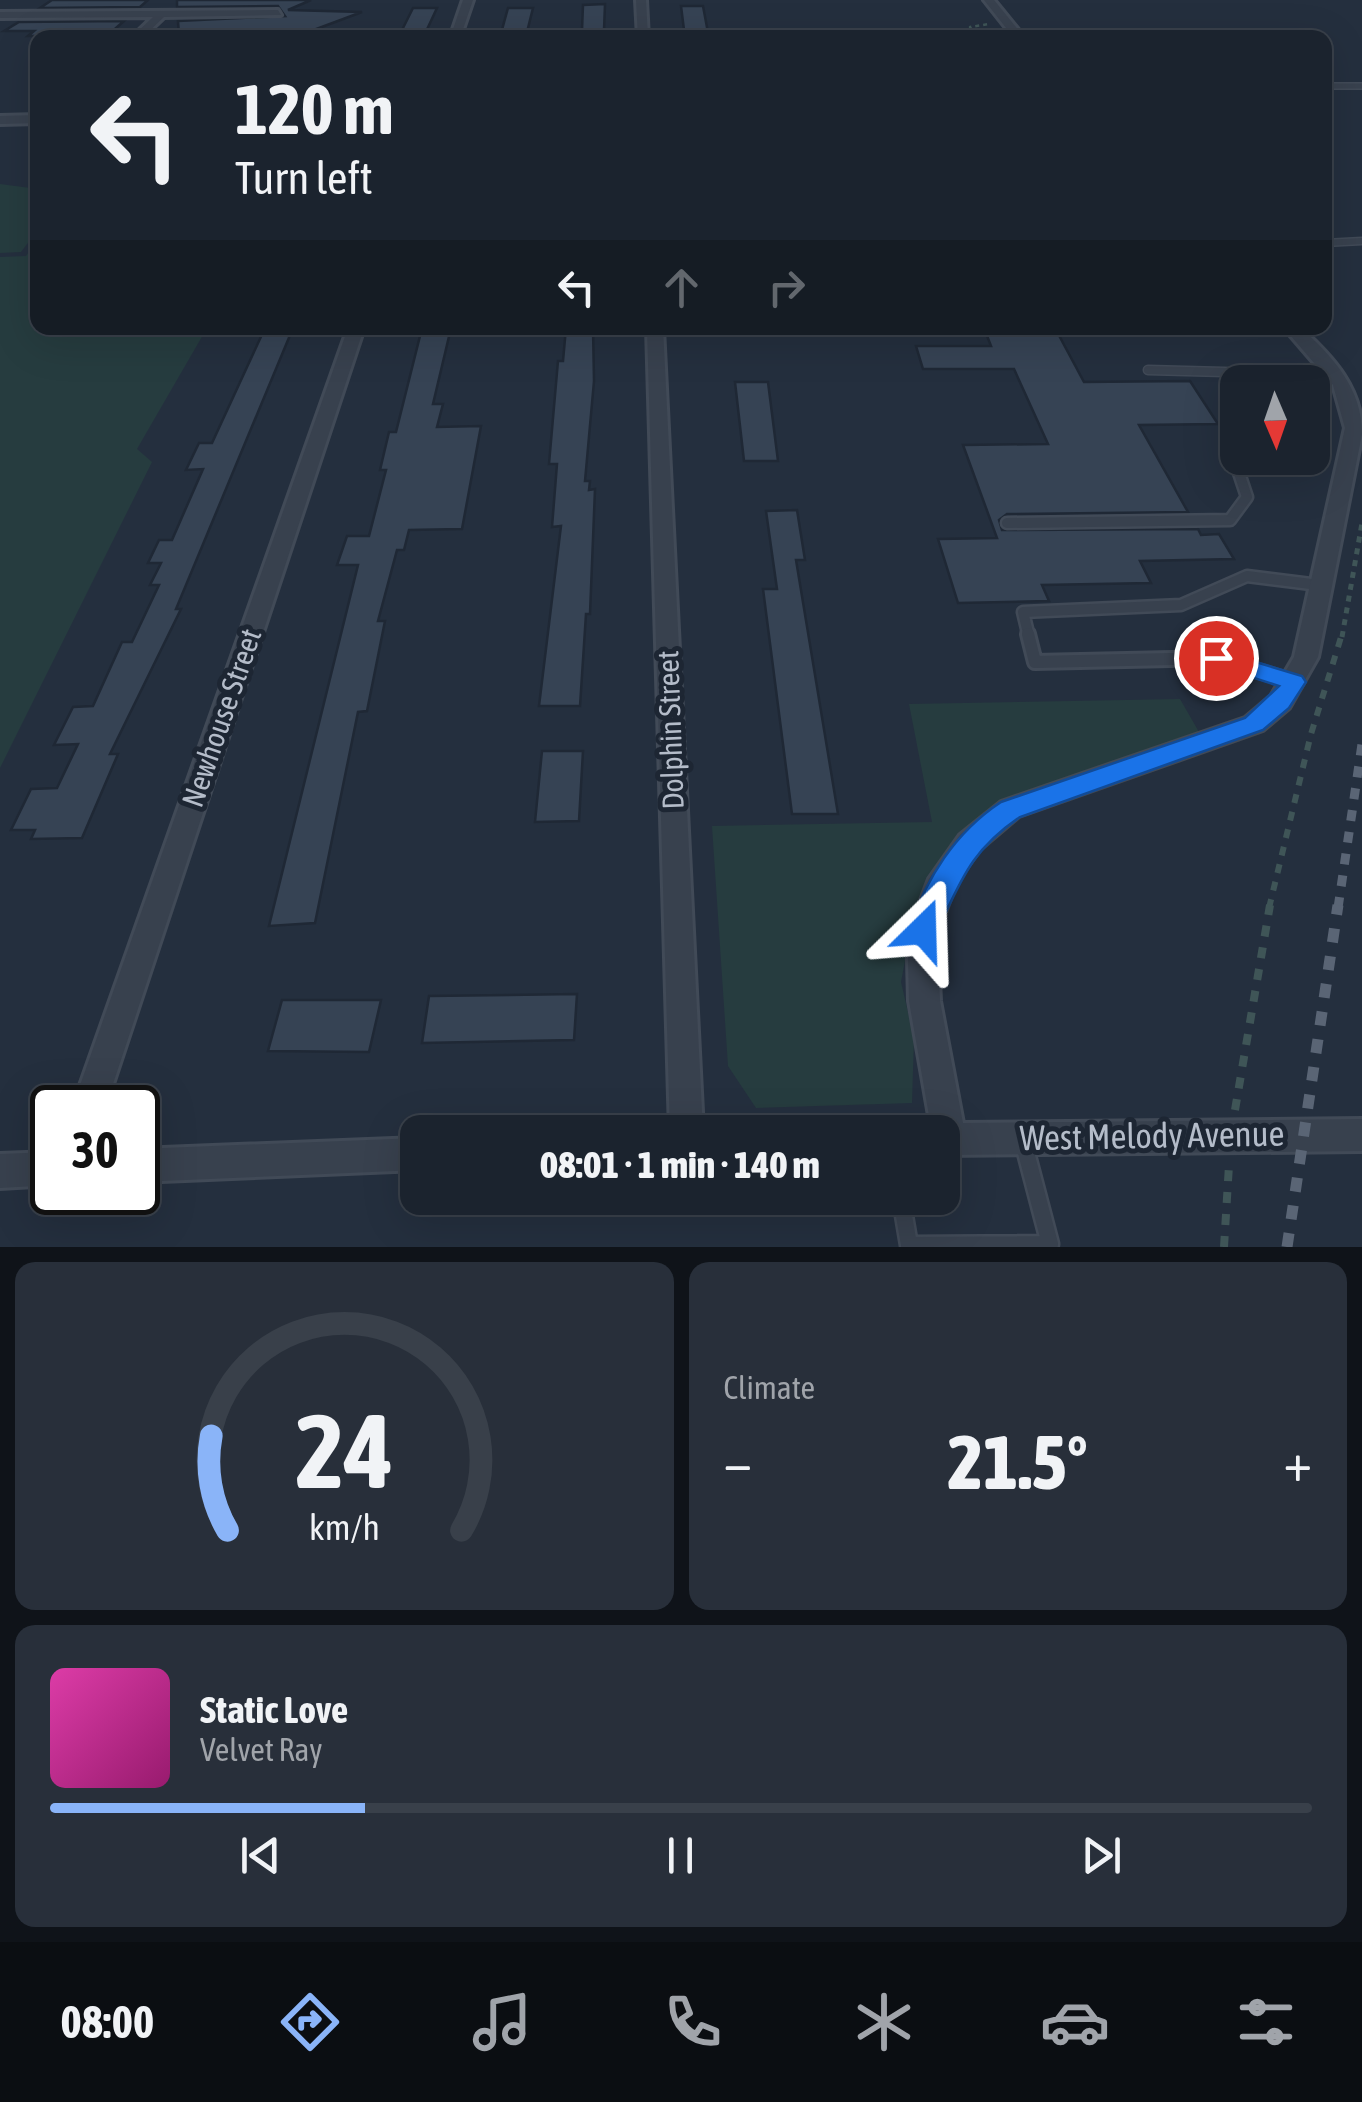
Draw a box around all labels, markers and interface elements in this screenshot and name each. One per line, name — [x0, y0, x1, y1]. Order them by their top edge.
text: 120 m — [235, 69, 394, 149]
icon: left — [70, 70, 200, 200]
text: Turn left — [235, 152, 373, 204]
icon: left — [549, 260, 604, 315]
icon: ahead — [654, 260, 709, 315]
icon: right — [759, 260, 814, 315]
north arrow — [1220, 365, 1330, 475]
map controls — [1220, 365, 1330, 475]
pin — [1174, 616, 1259, 701]
street label: Newhouse Street — [175, 624, 267, 811]
icon: arrive — [1189, 631, 1244, 686]
street label: Dolphin Street — [650, 650, 690, 810]
position arrow — [871, 878, 975, 982]
speed limit sign: 30 — [30, 1085, 160, 1215]
street label: West Melody Avenue — [1019, 1113, 1285, 1157]
text: 08:01 · 1 min · 140 m — [540, 1143, 820, 1186]
text: Climate — [724, 1369, 815, 1406]
text: 24 — [295, 1391, 393, 1510]
text: 21.5° — [948, 1419, 1088, 1505]
text: − — [724, 1430, 752, 1493]
text: + — [1283, 1430, 1312, 1493]
text: km/h — [309, 1507, 380, 1548]
text: Static Love — [200, 1688, 348, 1731]
text: Velvet Ray — [200, 1731, 322, 1768]
icon: previous — [233, 1828, 288, 1883]
icon: pause — [653, 1828, 708, 1883]
icon: next — [1074, 1828, 1129, 1883]
icon: directions — [275, 1987, 345, 2057]
icon: music — [467, 1987, 537, 2057]
icon: phone — [658, 1987, 728, 2057]
icon: climate — [849, 1987, 919, 2057]
icon: car — [1040, 1987, 1110, 2057]
icon: filters — [1231, 1987, 1301, 2057]
text: 08:00 — [61, 1996, 154, 2048]

